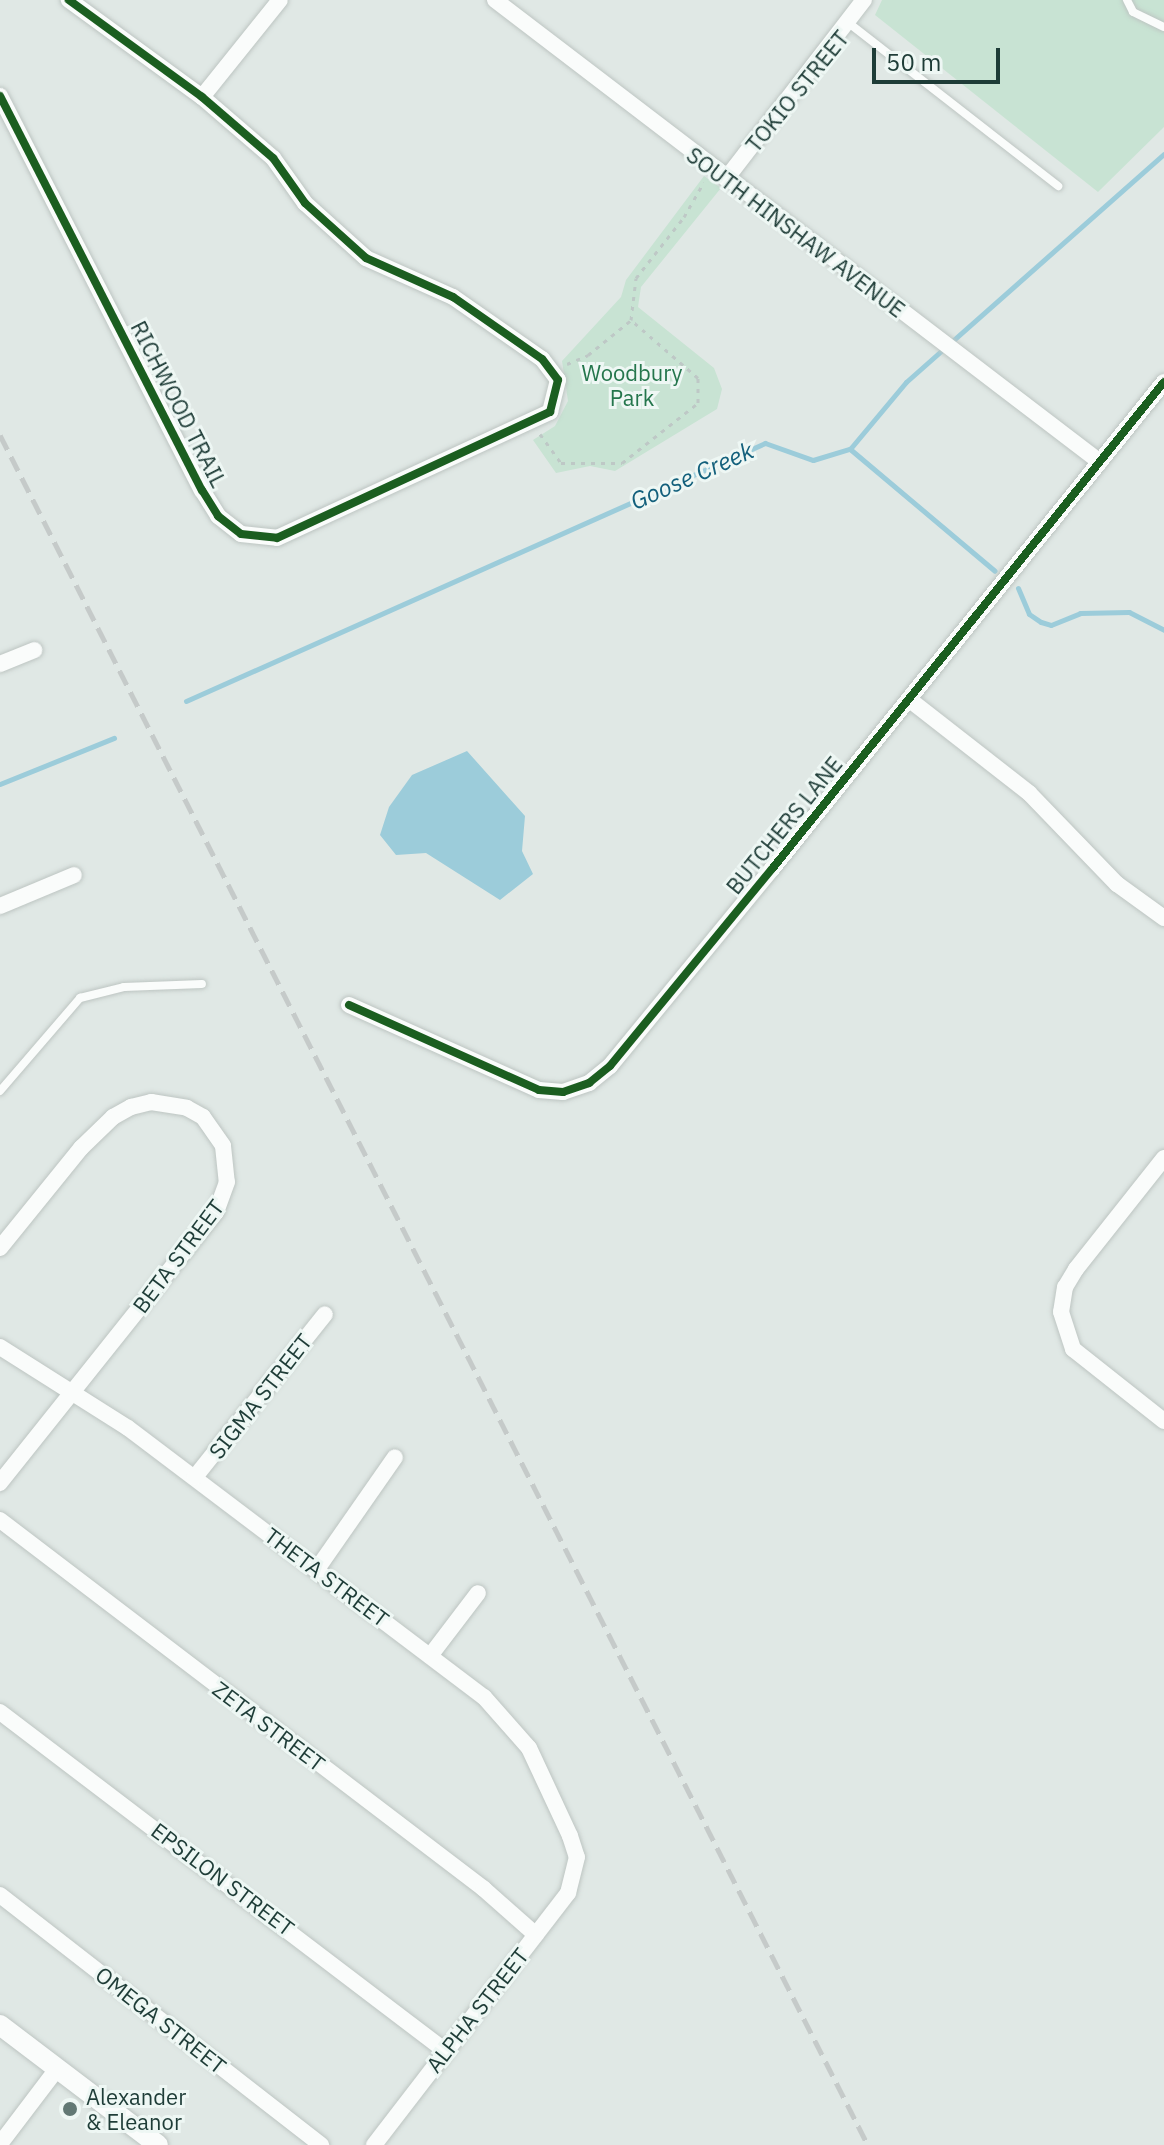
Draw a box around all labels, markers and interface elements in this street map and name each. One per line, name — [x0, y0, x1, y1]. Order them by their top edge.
street label: TOKIO STREET — [740, 25, 854, 157]
scale bar — [876, 32, 1004, 82]
text: 50 m — [886, 46, 941, 78]
street label: SOUTH HINSHAW AVENUE — [682, 141, 910, 323]
street label: RICHWOOD TRAIL — [126, 316, 232, 492]
park label: Woodbury Park — [581, 359, 683, 410]
water label: Goose Creek — [626, 436, 758, 516]
street label: BUTCHERS LANE — [720, 751, 848, 899]
street label: BETA STREET — [127, 1194, 229, 1318]
street label: SIGMA STREET — [203, 1328, 317, 1464]
street label: THETA STREET — [260, 1522, 394, 1632]
street label: ZETA STREET — [208, 1675, 330, 1777]
street label: EPSILON STREET — [146, 1817, 300, 1941]
street label: ALPHA STREET — [420, 1942, 534, 2078]
street label: OMEGA STREET — [91, 1961, 231, 2079]
place label: Alexander & Eleanor — [86, 2083, 186, 2134]
marker: Alexander & Eleanor — [61, 2100, 79, 2118]

